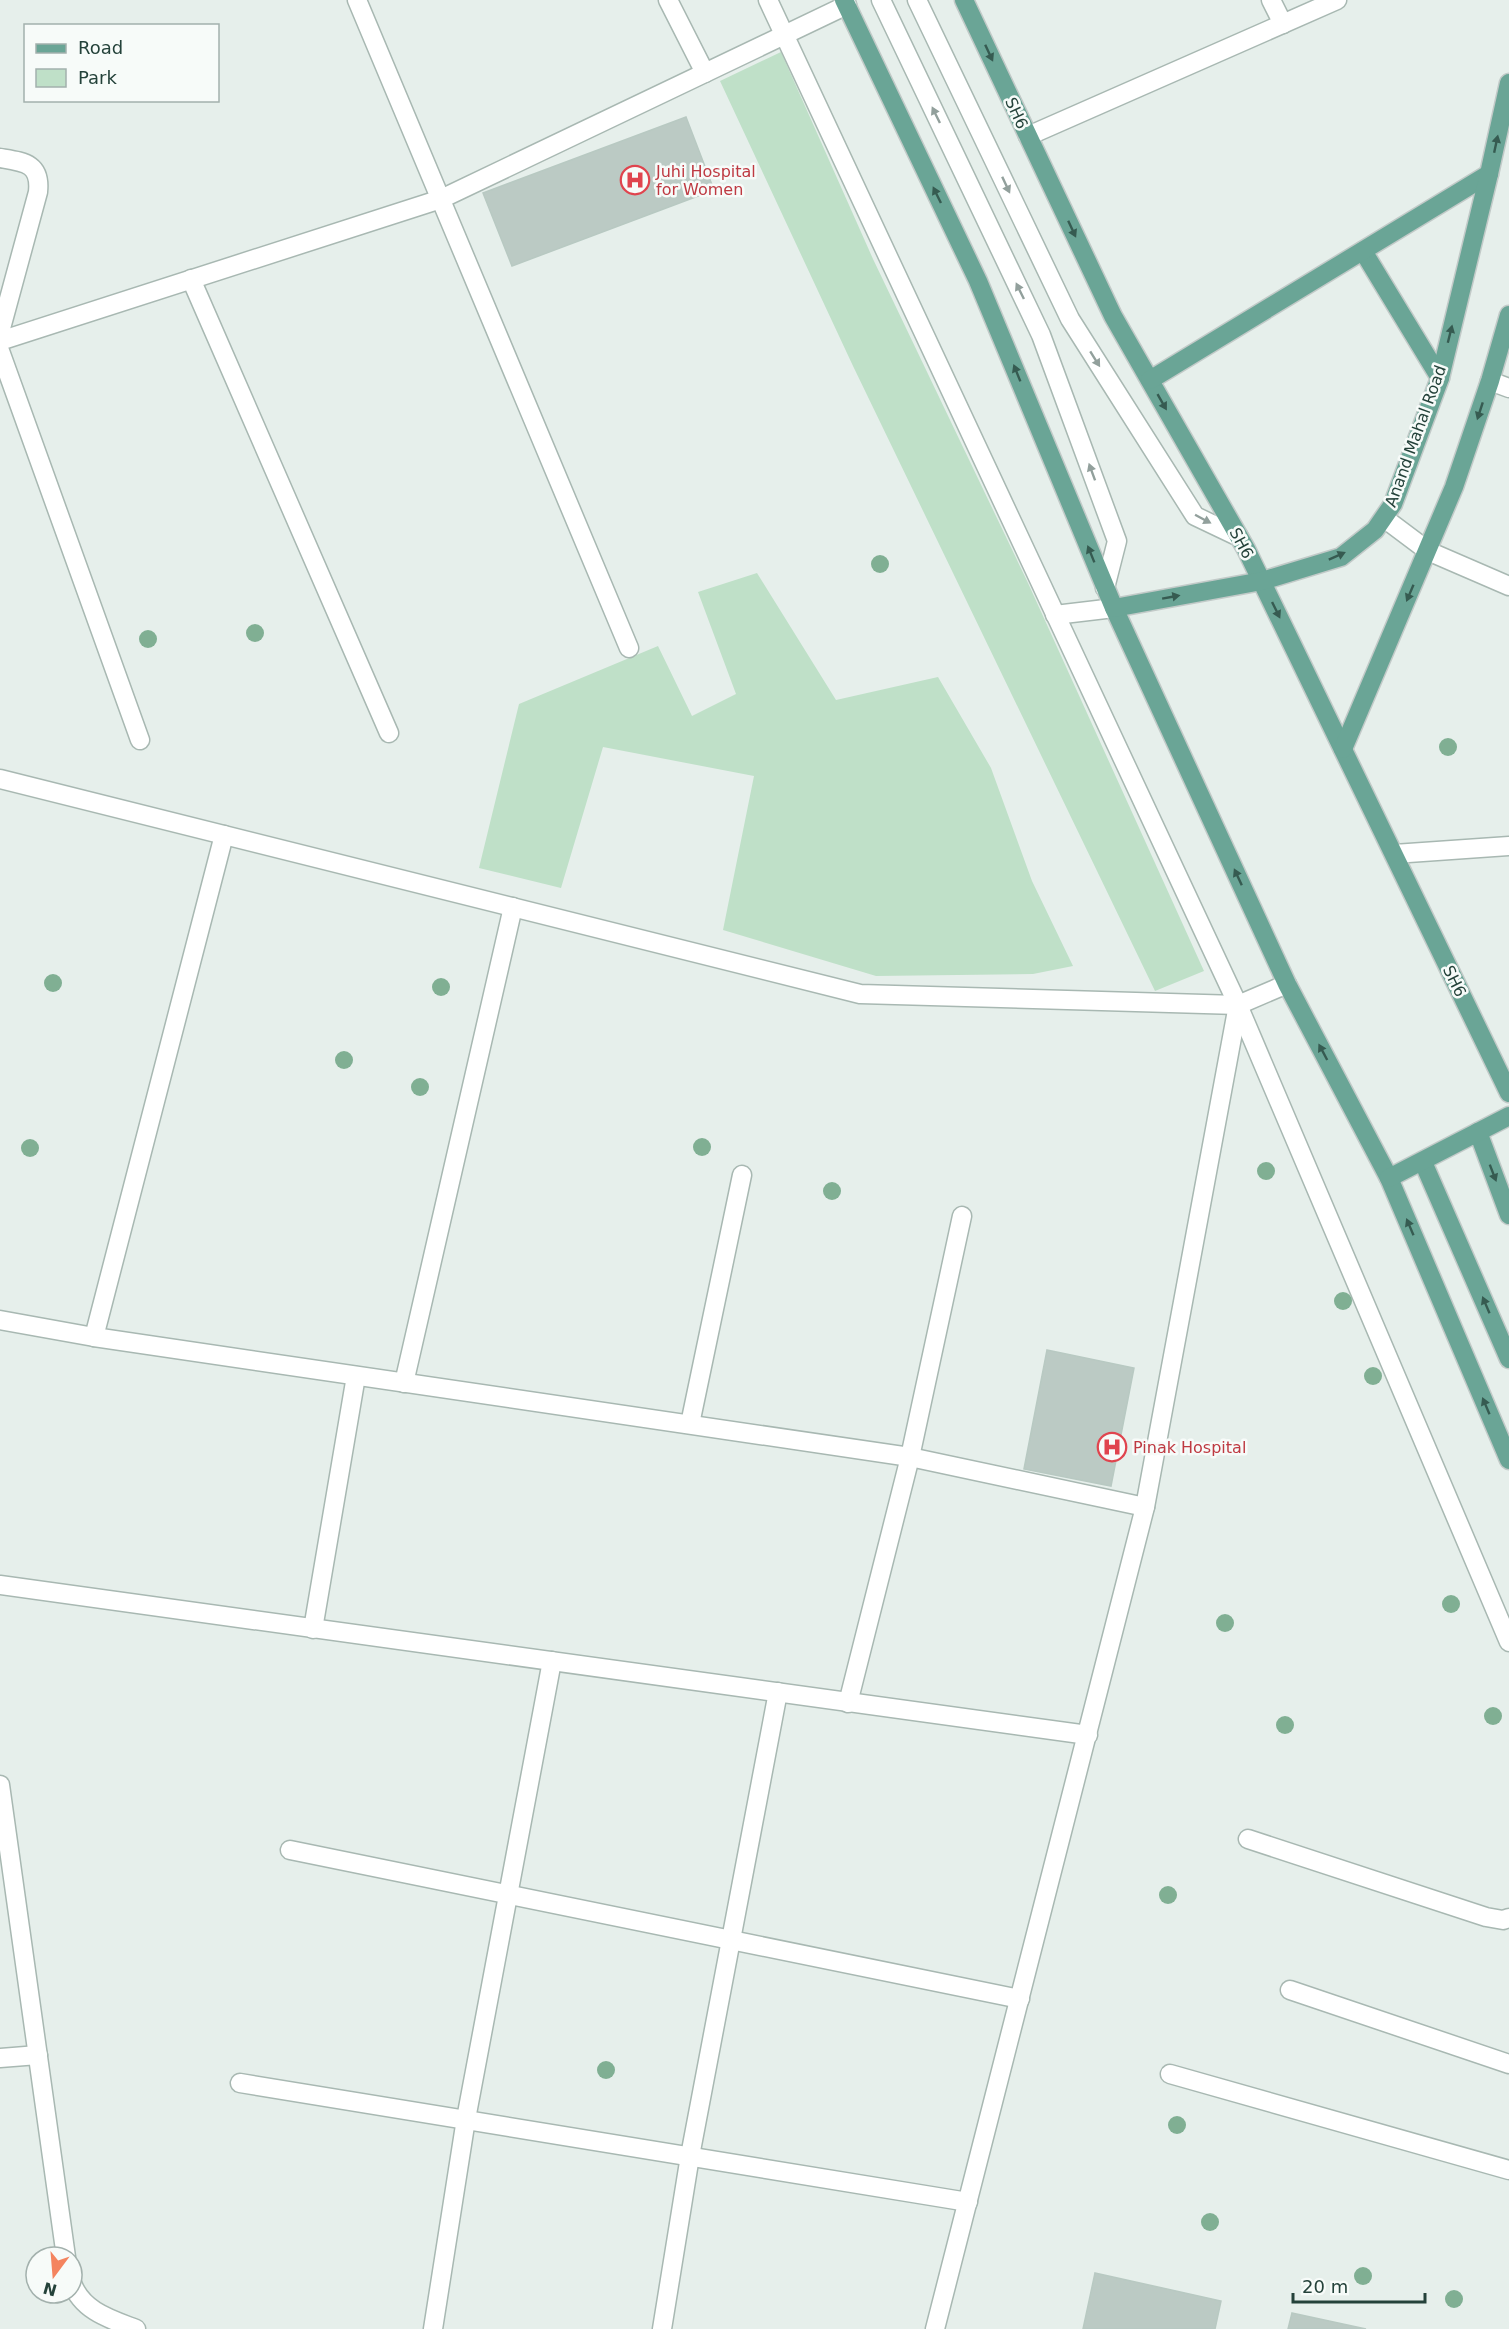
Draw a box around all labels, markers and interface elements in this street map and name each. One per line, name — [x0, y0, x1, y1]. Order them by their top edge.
legend — [24, 24, 219, 102]
text: Road — [78, 37, 123, 58]
one-way arrow — [984, 44, 994, 62]
text: Park — [78, 67, 117, 88]
street label: SH6 — [1001, 95, 1032, 132]
one-way arrow — [931, 107, 940, 124]
one-way arrow — [1492, 134, 1501, 153]
place label: Juhi Hospital for Women — [655, 162, 756, 199]
hospital icon: Juhi Hospital for Women — [619, 164, 651, 196]
one-way arrow — [1001, 177, 1010, 194]
one-way arrow — [933, 187, 942, 204]
one-way arrow — [1067, 221, 1076, 238]
one-way arrow — [1015, 283, 1024, 300]
one-way arrow — [1446, 325, 1456, 343]
one-way arrow — [1089, 351, 1100, 367]
street label: Anand Mahal Road — [1381, 363, 1450, 510]
one-way arrow — [1012, 364, 1022, 382]
one-way arrow — [1157, 394, 1167, 411]
one-way arrow — [1475, 402, 1485, 420]
one-way arrow — [1086, 463, 1096, 481]
one-way arrow — [1195, 514, 1212, 524]
street label: SH6 — [1226, 524, 1258, 562]
one-way arrow — [1086, 544, 1096, 562]
one-way arrow — [1329, 552, 1346, 561]
one-way arrow — [1405, 584, 1414, 602]
one-way arrow — [1162, 592, 1181, 601]
one-way arrow — [1271, 601, 1281, 618]
one-way arrow — [1234, 869, 1243, 886]
street label: SH6 — [1439, 963, 1470, 1000]
one-way arrow — [1319, 1044, 1328, 1061]
one-way arrow — [1489, 1165, 1499, 1183]
one-way arrow — [1405, 1218, 1414, 1236]
one-way arrow — [1481, 1296, 1491, 1314]
one-way arrow — [1481, 1397, 1491, 1415]
hospital icon: Pinak Hospital — [1096, 1431, 1128, 1463]
place label: Pinak Hospital — [1133, 1438, 1246, 1457]
north arrow — [24, 2245, 84, 2305]
scale bar — [1293, 2266, 1425, 2304]
text: 20 m — [1302, 2276, 1348, 2297]
text: N — [41, 2278, 59, 2300]

